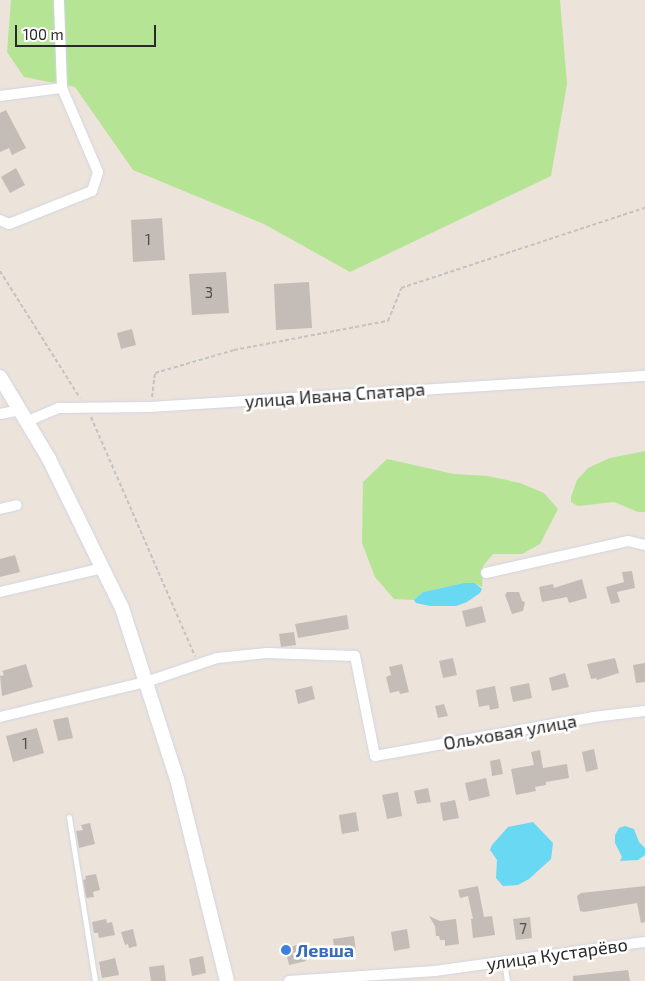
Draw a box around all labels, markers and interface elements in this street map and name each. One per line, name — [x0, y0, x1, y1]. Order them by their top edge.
scale bar — [18, 15, 159, 47]
text: 100 m — [23, 25, 64, 43]
house number: 1 — [145, 231, 151, 249]
house number: 3 — [205, 284, 213, 302]
street label: улица Ивана Спатара — [244, 378, 426, 412]
street label: Ольховая улица — [442, 710, 578, 754]
house number: 1 — [22, 735, 28, 753]
house number: 7 — [519, 920, 527, 938]
street label: улица Кустарёво — [485, 933, 629, 975]
place label: Левша — [296, 939, 354, 961]
marker: Левша — [280, 944, 292, 956]

